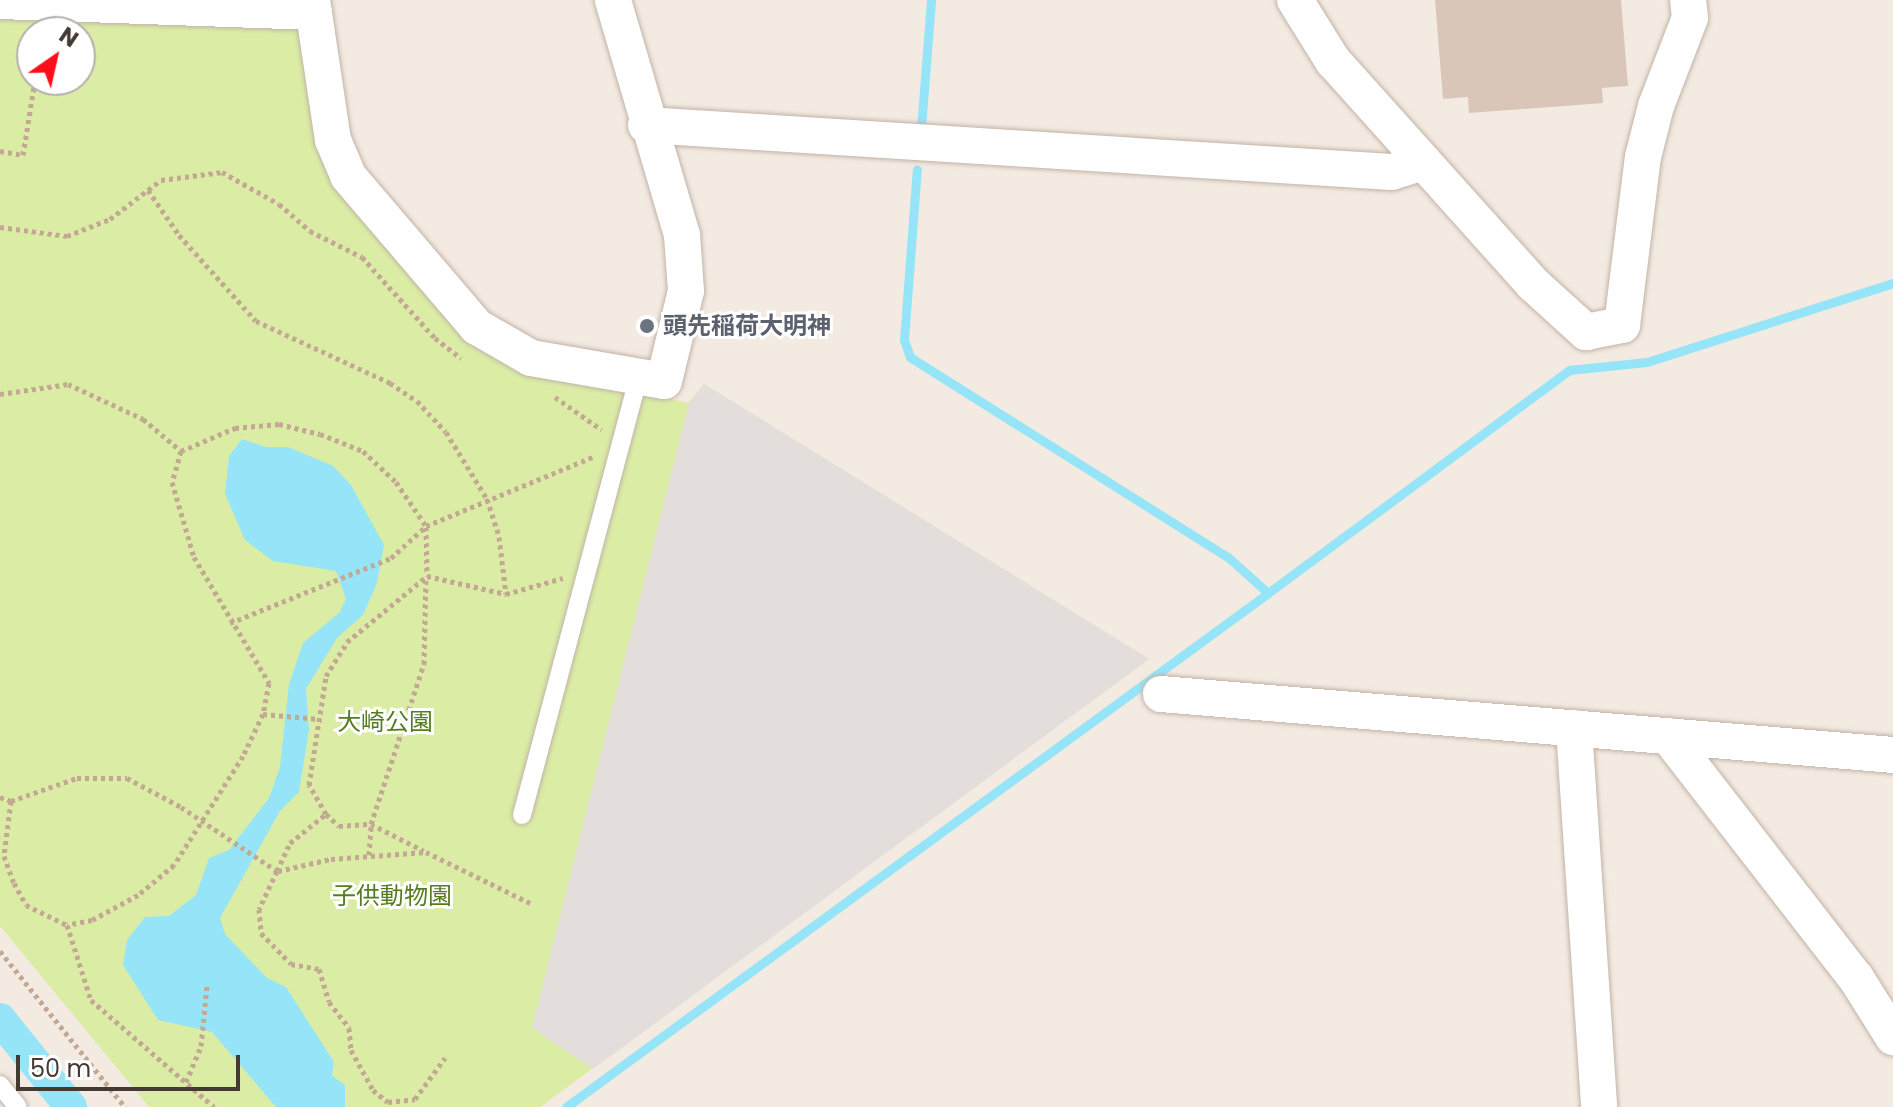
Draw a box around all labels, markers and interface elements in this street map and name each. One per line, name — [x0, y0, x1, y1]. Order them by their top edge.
north arrow — [16, 16, 96, 96]
text: N — [53, 20, 84, 55]
place label: 頭先稲荷大明神 — [663, 312, 831, 340]
marker: 頭先稲荷大明神 — [638, 317, 656, 335]
park label: 大崎公園 — [337, 708, 433, 736]
park label: 子供動物園 — [332, 882, 452, 910]
scale bar — [20, 1039, 244, 1089]
text: 50 m — [30, 1052, 91, 1085]

